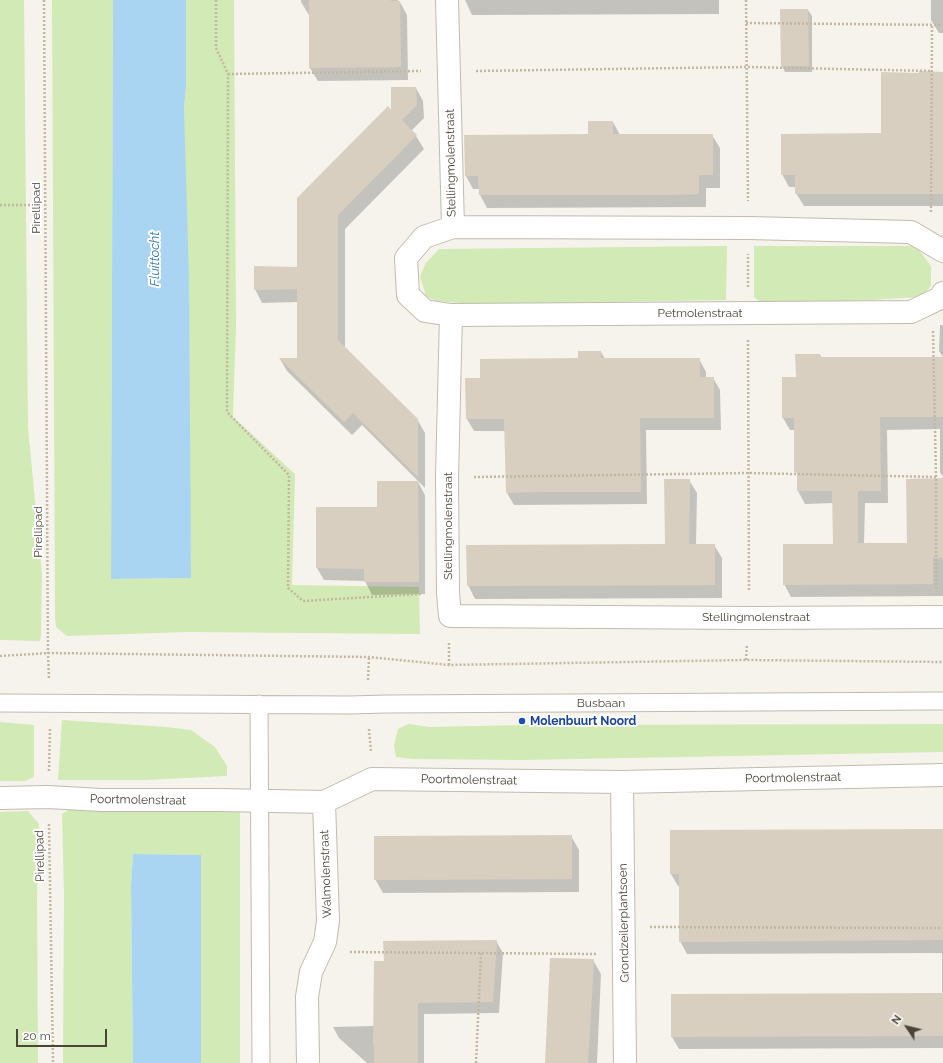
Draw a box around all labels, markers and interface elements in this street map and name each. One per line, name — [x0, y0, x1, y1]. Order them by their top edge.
street label: Stellingmolenstraat — [443, 109, 459, 217]
street label: Pirellipad — [29, 182, 43, 234]
water label: Fluittocht — [147, 232, 163, 286]
street label: Petmolenstraat — [658, 306, 742, 320]
street label: Stellingmolenstraat — [441, 472, 455, 580]
street label: Pirellipad — [31, 506, 45, 558]
street label: Stellingmolenstraat — [702, 610, 810, 624]
street label: Busbaan — [577, 696, 625, 710]
place label: Molenbuurt Noord — [530, 714, 636, 728]
marker: Molenbuurt Noord — [517, 716, 527, 726]
street label: Poortmolenstraat — [745, 770, 841, 786]
street label: Poortmolenstraat — [421, 772, 517, 788]
street label: Poortmolenstraat — [90, 792, 186, 808]
street label: Pirellipad — [32, 830, 48, 882]
street label: Walmolenstraat — [317, 830, 335, 918]
street label: Grondzeilerplantsoen — [616, 863, 632, 983]
north arrow — [887, 1007, 927, 1047]
text: N — [889, 1013, 904, 1027]
scale bar — [18, 1021, 109, 1047]
text: 20 m — [23, 1029, 51, 1043]

